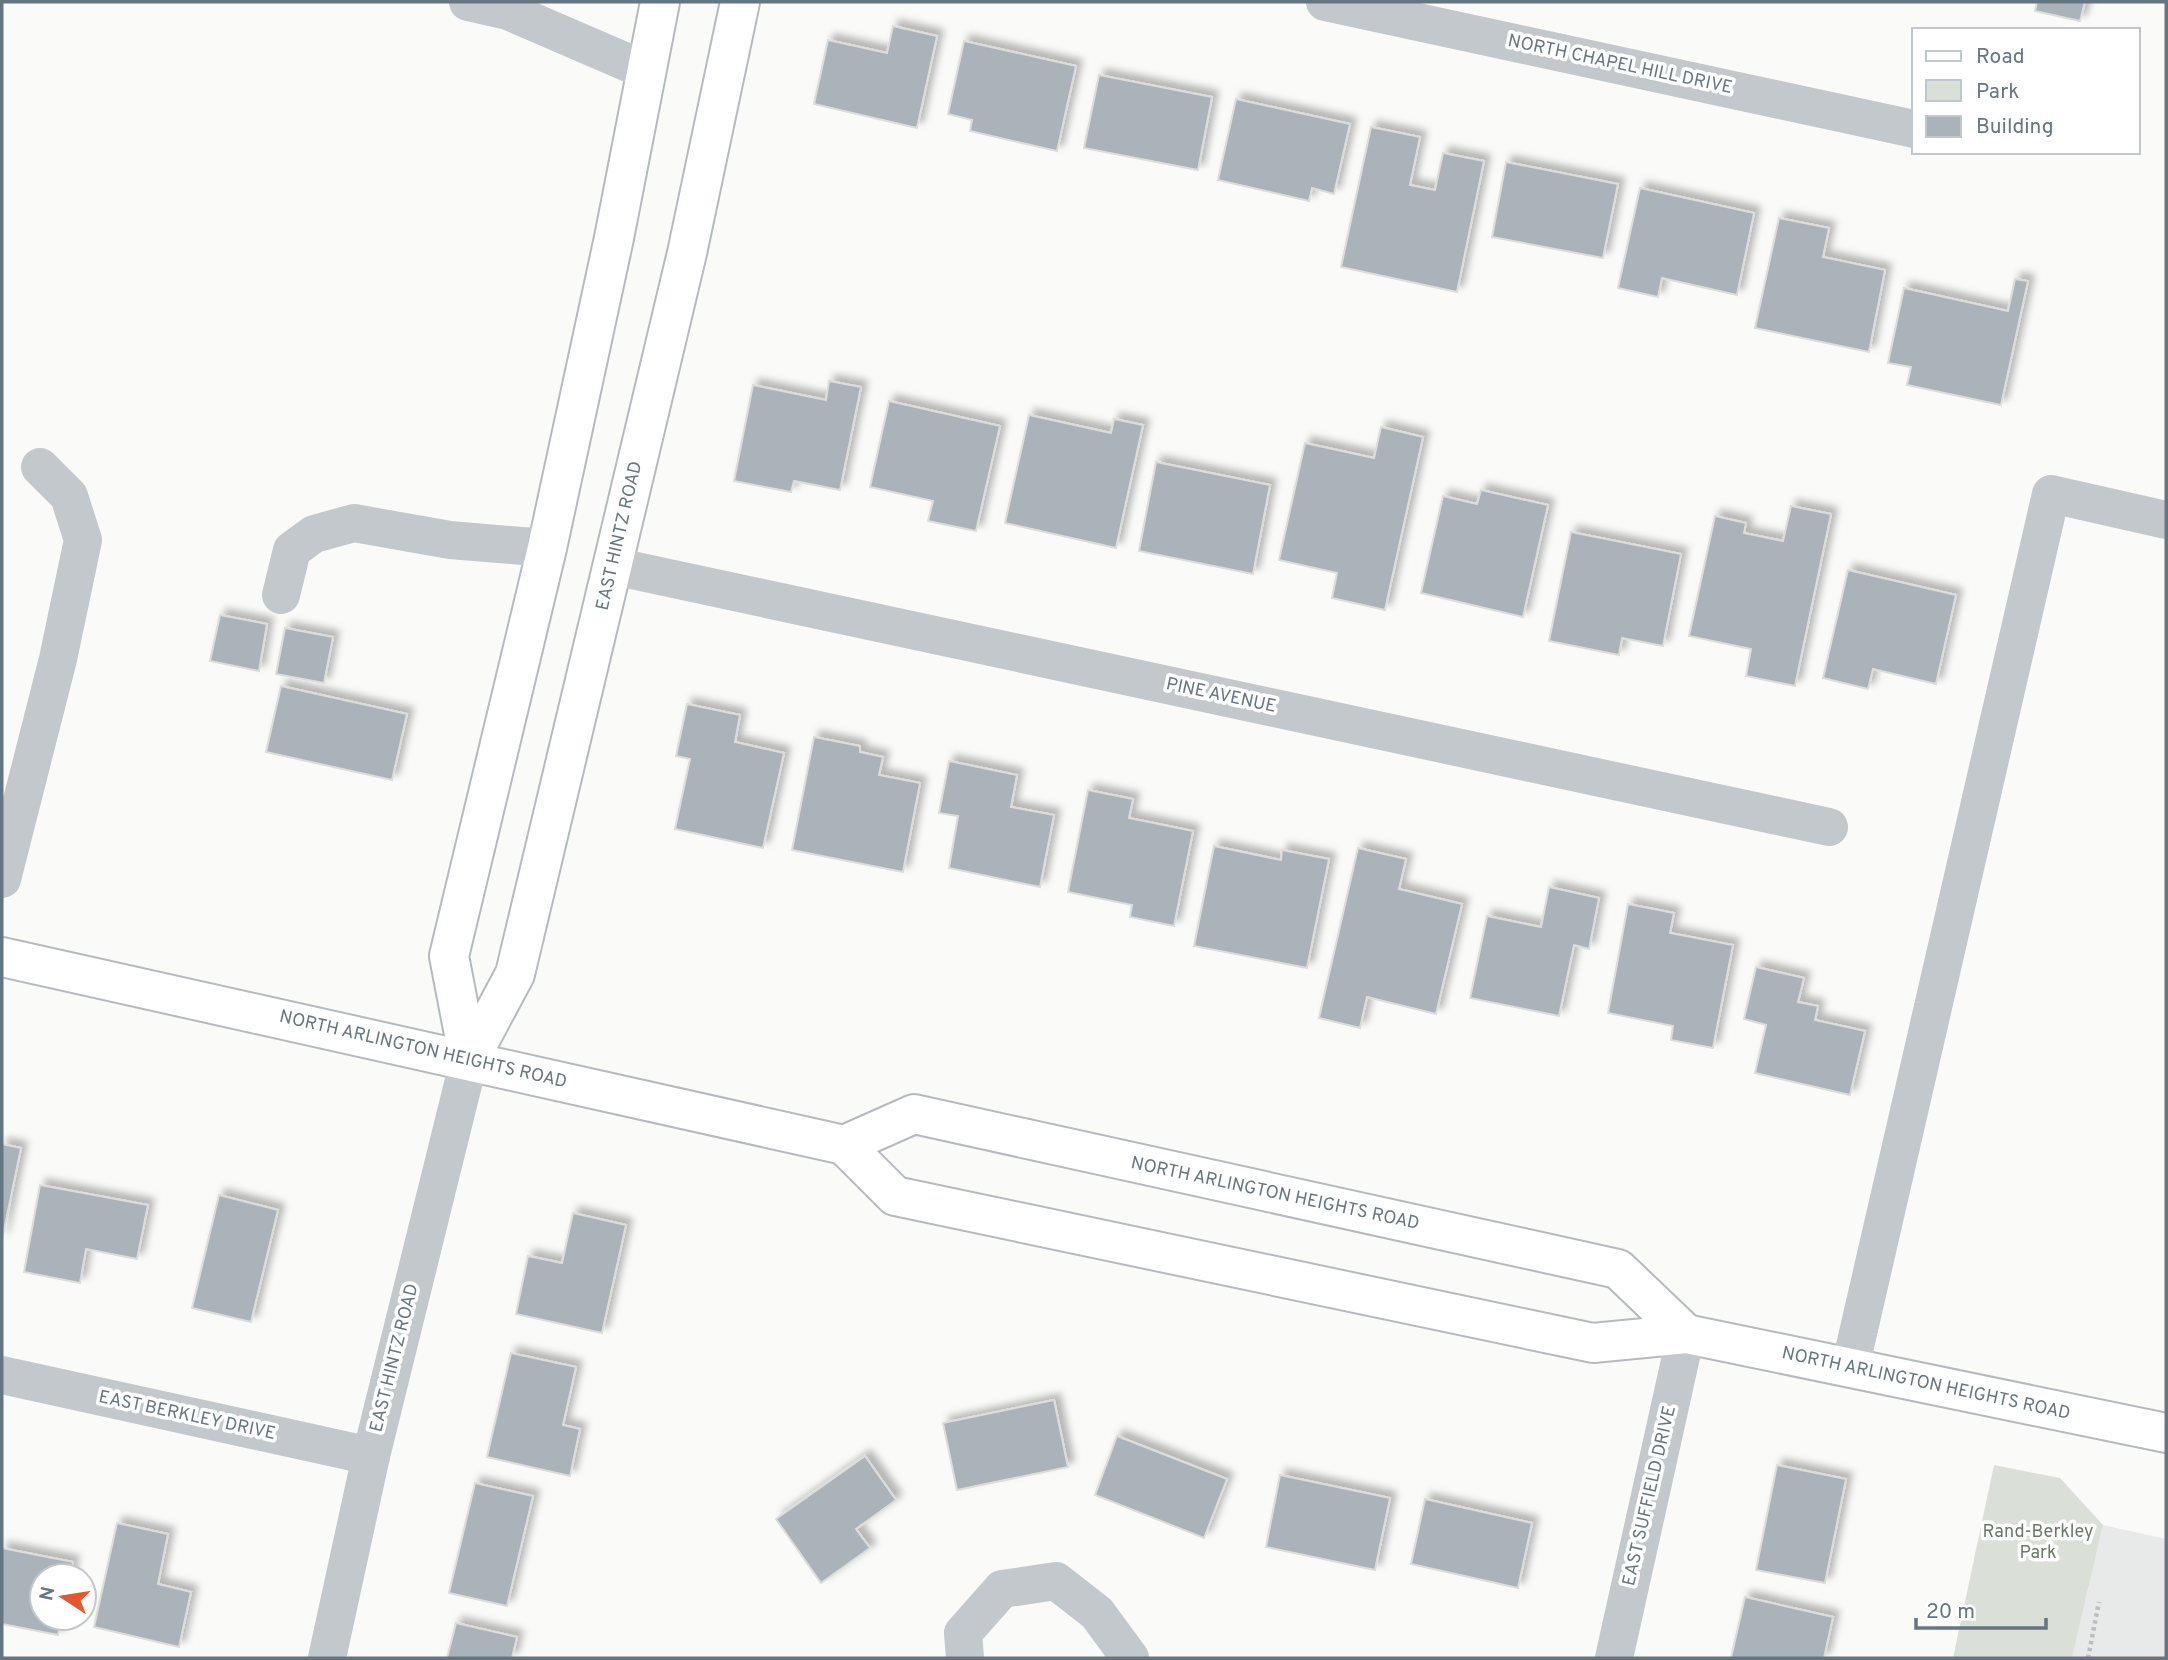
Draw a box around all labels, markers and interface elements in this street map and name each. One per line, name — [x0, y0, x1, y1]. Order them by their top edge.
legend — [1912, 28, 2140, 154]
street label: NORTH CHAPEL HILL DRIVE — [1506, 30, 1734, 100]
text: Road — [1976, 44, 2025, 71]
text: Park — [1976, 79, 2019, 106]
text: Building — [1976, 114, 2054, 141]
street label: EAST HINTZ ROAD — [592, 459, 648, 613]
street label: PINE AVENUE — [1164, 673, 1278, 719]
street label: NORTH ARLINGTON HEIGHTS ROAD — [277, 1006, 569, 1094]
street label: NORTH ARLINGTON HEIGHTS ROAD — [1129, 1152, 1421, 1236]
street label: EAST HINTZ ROAD — [365, 1281, 425, 1435]
street label: NORTH ARLINGTON HEIGHTS ROAD — [1780, 1342, 2072, 1426]
street label: EAST BERKLEY DRIVE — [96, 1386, 278, 1446]
street label: EAST SUFFIELD DRIVE — [1618, 1404, 1682, 1588]
park label: Rand-Berkley Park — [1983, 1521, 2093, 1565]
north arrow — [28, 1562, 98, 1632]
text: N — [35, 1585, 61, 1603]
scale bar — [1916, 1586, 2046, 1630]
text: 20 m — [1926, 1599, 1975, 1626]

